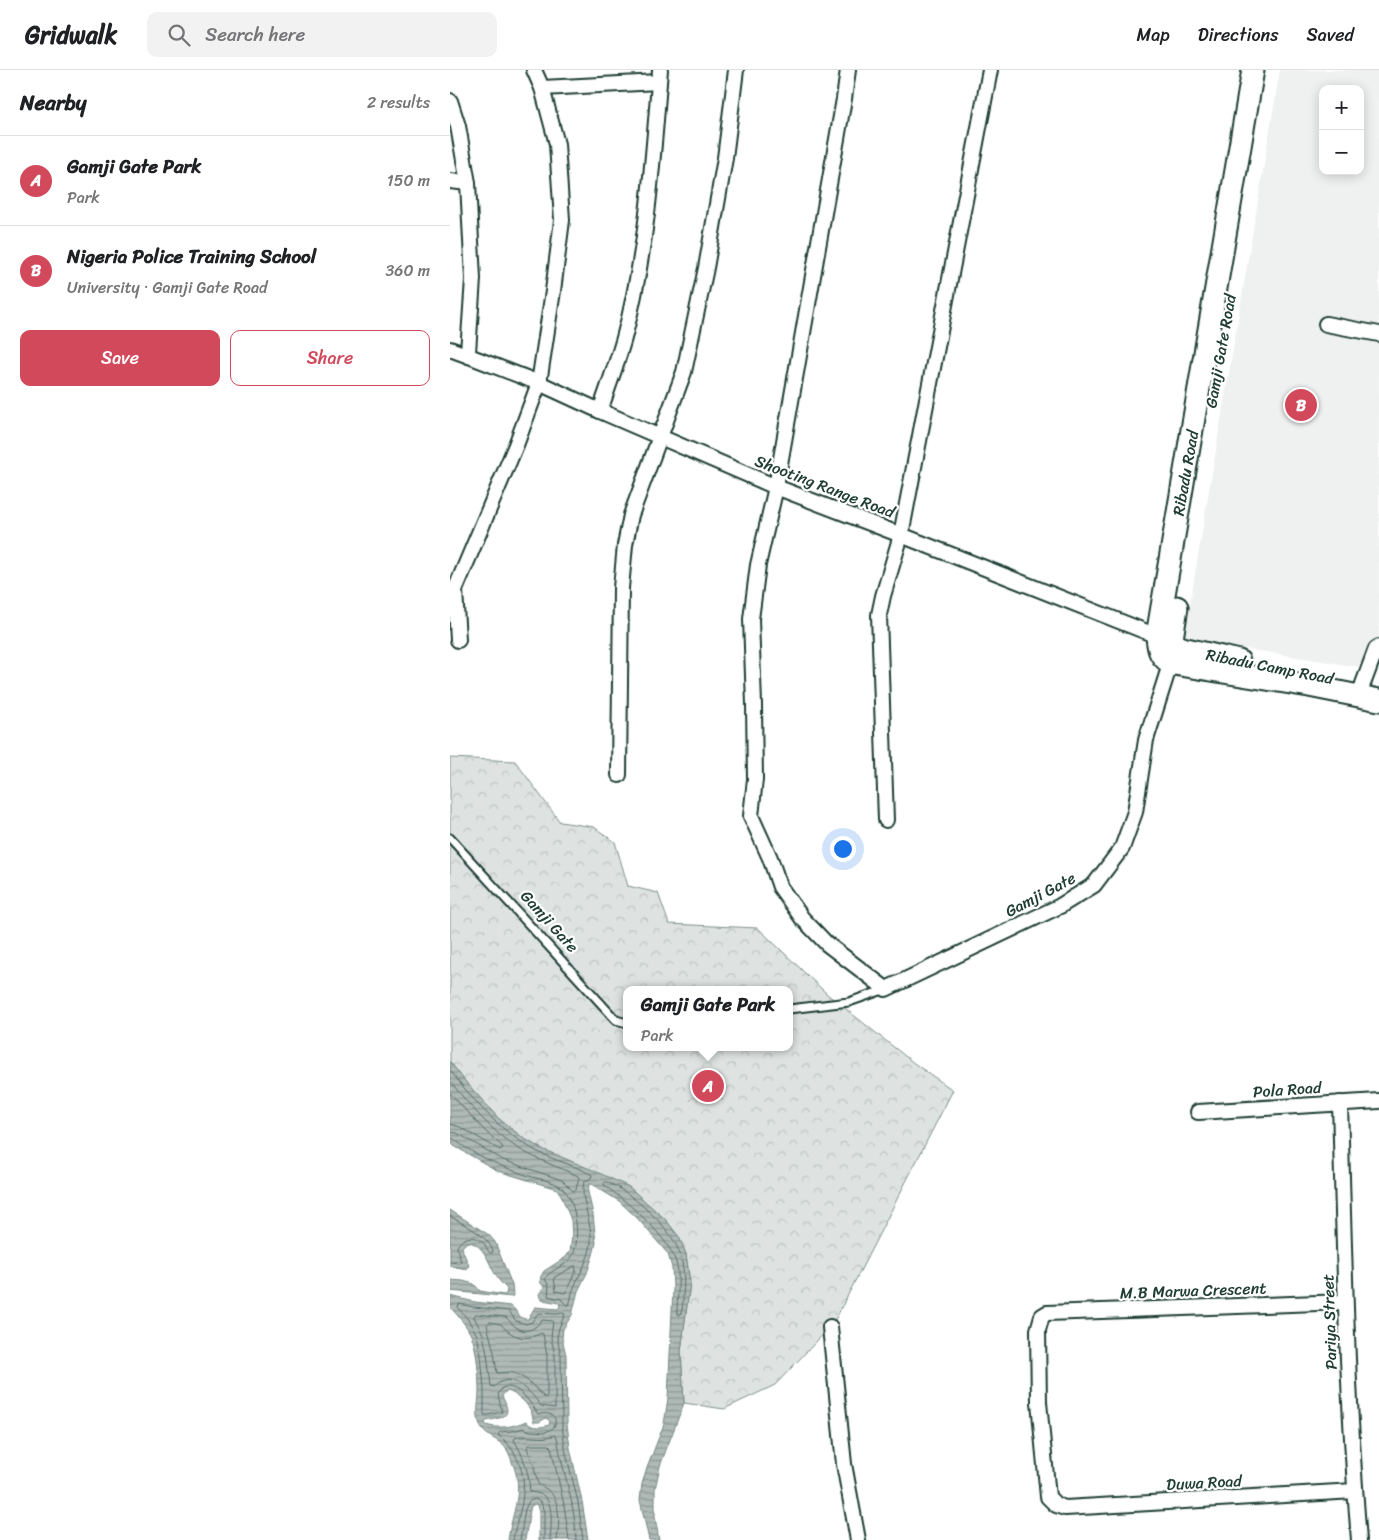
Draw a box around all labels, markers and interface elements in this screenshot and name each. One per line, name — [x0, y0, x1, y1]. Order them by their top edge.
search box — [147, 12, 497, 57]
text: Gridwalk — [25, 14, 117, 56]
text: Search here — [205, 18, 305, 51]
text: Map — [1137, 19, 1170, 51]
text: Directions — [1198, 19, 1279, 51]
text: Saved — [1307, 19, 1354, 51]
icon: search — [165, 21, 193, 49]
text: Nearby — [20, 84, 86, 122]
map controls — [1319, 85, 1364, 175]
button: + — [1319, 85, 1364, 130]
text: 2 results — [367, 88, 430, 117]
button: − — [1319, 130, 1364, 175]
text: Gamji Gate Park — [67, 150, 201, 183]
text: A — [31, 166, 41, 195]
text: 150 m — [387, 166, 430, 195]
text: Park — [67, 183, 100, 212]
text: Nigeria Police Training School — [67, 240, 316, 273]
text: B — [31, 256, 41, 285]
text: 360 m — [386, 256, 430, 285]
text: University · Gamji Gate Road — [67, 273, 267, 302]
street label: Gamji Gate Road — [1196, 290, 1245, 410]
button: Save — [20, 330, 220, 386]
button: Share — [230, 330, 430, 386]
pin: B — [1285, 386, 1317, 424]
street label: Ribadu Road — [1164, 426, 1208, 518]
street label: Shooting Range Road — [751, 446, 901, 527]
street label: Ribadu Camp Road — [1204, 640, 1338, 693]
your location — [830, 836, 856, 862]
street label: Gamji Gate — [1000, 864, 1081, 925]
street label: Gamji Gate — [513, 883, 586, 960]
popup — [623, 986, 793, 1051]
text: Gamji Gate Park — [641, 988, 775, 1021]
text: Park — [641, 1021, 674, 1050]
pin: A — [692, 1067, 724, 1105]
street label: Pola Road — [1252, 1073, 1324, 1106]
street label: M.B Marwa Crescent — [1119, 1273, 1267, 1308]
street label: Pariya Street — [1313, 1274, 1346, 1370]
street label: Duwa Road — [1166, 1466, 1244, 1499]

